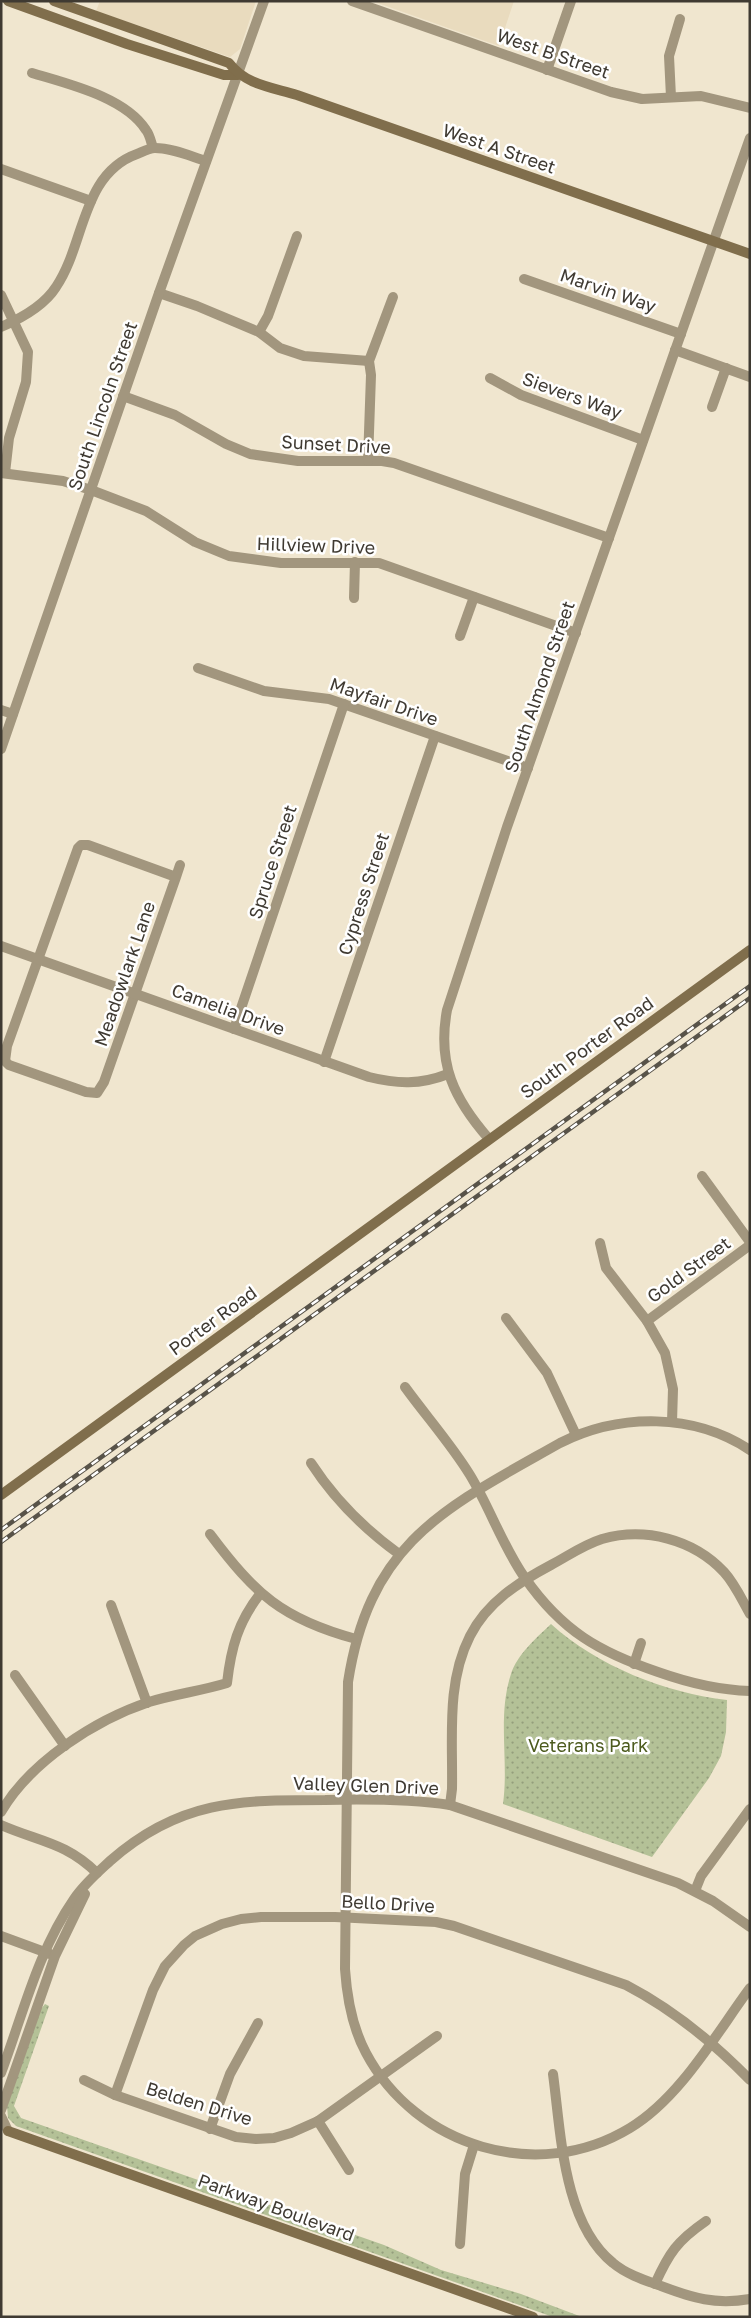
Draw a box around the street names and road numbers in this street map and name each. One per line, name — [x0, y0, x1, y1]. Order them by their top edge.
street label: West B Street — [494, 23, 613, 83]
street label: West A Street — [440, 118, 559, 178]
street label: Marvin Way — [557, 263, 659, 317]
street label: South Lincoln Street — [63, 318, 141, 493]
street label: Sievers Way — [520, 367, 625, 423]
street label: Sunset Drive — [281, 430, 391, 458]
street label: Hillview Drive — [256, 532, 376, 558]
street label: South Almond Street — [499, 598, 579, 775]
street label: Mayfair Drive — [327, 672, 441, 730]
street label: Spruce Street — [243, 802, 301, 921]
street label: Cypress Street — [333, 830, 393, 958]
street label: Meadowlark Lane — [89, 898, 159, 1049]
street label: Camelia Drive — [169, 978, 288, 1040]
street label: South Porter Road — [516, 992, 657, 1103]
street label: Gold Street — [642, 1232, 734, 1307]
street label: Porter Road — [164, 1281, 261, 1359]
street label: Valley Glen Drive — [293, 1771, 439, 1799]
street label: Bello Drive — [341, 1890, 435, 1916]
street label: Belden Drive — [144, 2076, 255, 2130]
street label: Parkway Boulevard — [195, 2169, 358, 2246]

